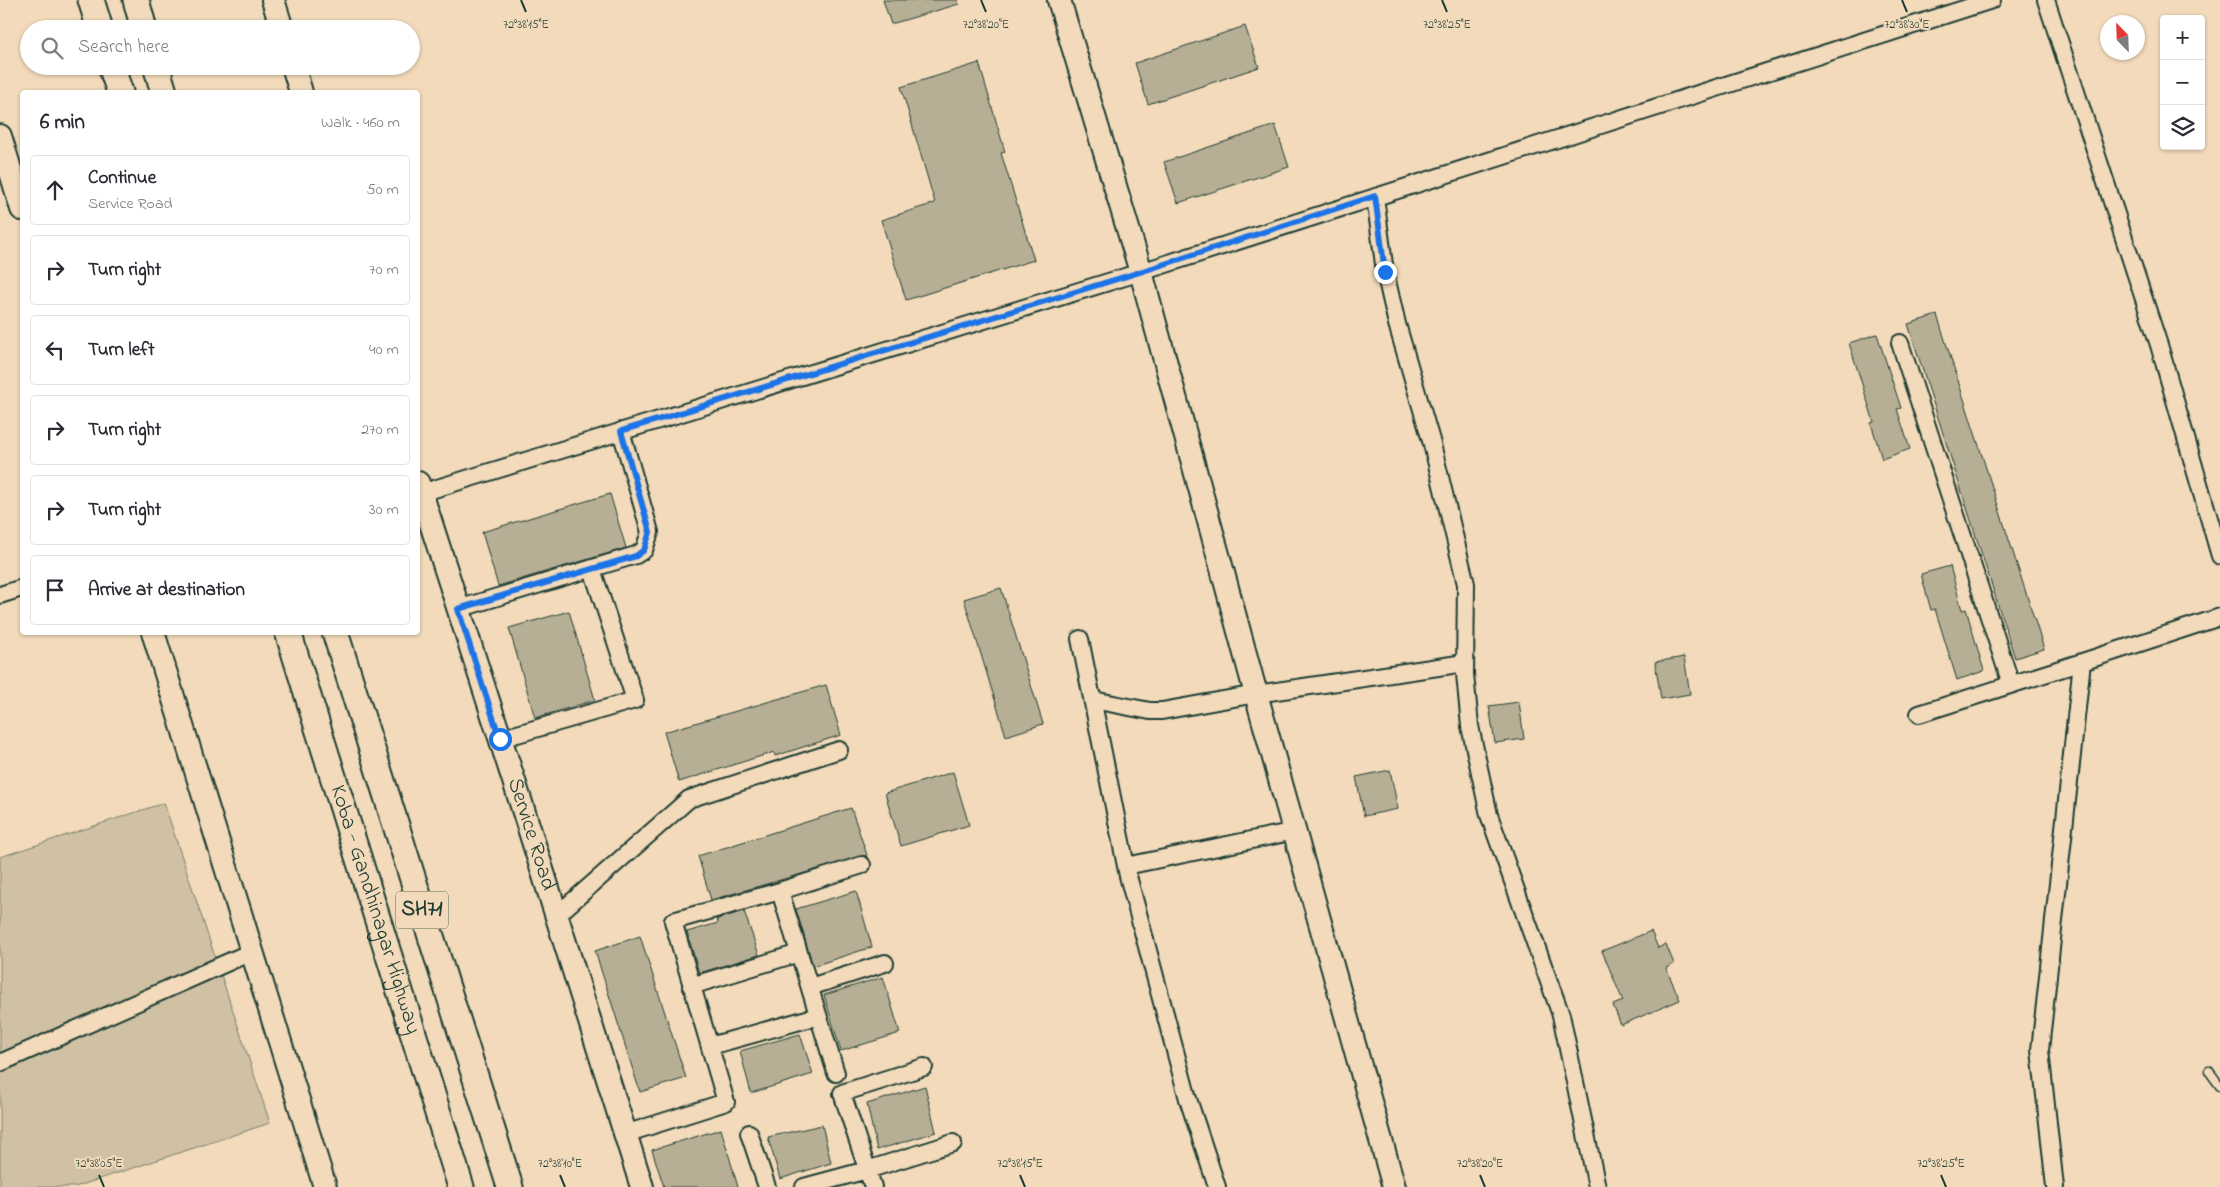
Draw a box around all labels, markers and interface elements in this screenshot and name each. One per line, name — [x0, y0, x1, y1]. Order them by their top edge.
north arrow — [2100, 15, 2145, 60]
map controls — [2160, 15, 2205, 150]
button: + — [2160, 15, 2205, 60]
text: 72°38'15"E — [503, 16, 549, 34]
text: 72°38'20"E — [963, 16, 1009, 34]
text: 72°38'25"E — [1423, 16, 1471, 34]
text: 72°38'30"E — [1884, 16, 1930, 34]
search box — [20, 20, 420, 75]
icon: search — [38, 34, 66, 62]
text: Search here — [78, 34, 169, 61]
button: − — [2160, 60, 2205, 105]
button: layers — [2160, 105, 2205, 150]
text: 6 min — [40, 108, 85, 138]
text: Walk · 460 m — [321, 111, 400, 135]
text: Continue — [88, 165, 156, 192]
icon: ahead — [41, 176, 69, 204]
text: 50 m — [367, 178, 399, 202]
text: Service Road — [88, 192, 173, 216]
icon: right — [41, 256, 69, 284]
text: Turn right — [88, 257, 161, 284]
text: 70 m — [369, 258, 399, 282]
route end — [1374, 261, 1397, 284]
icon: left — [41, 336, 69, 364]
text: Turn left — [88, 337, 155, 364]
text: 40 m — [369, 338, 399, 362]
icon: right — [41, 416, 69, 444]
text: Turn right — [88, 417, 161, 444]
text: 270 m — [361, 418, 399, 442]
icon: right — [41, 496, 69, 524]
text: Turn right — [88, 497, 161, 524]
text: 30 m — [369, 498, 399, 522]
icon: arrive — [41, 576, 69, 604]
text: Arrive at destination — [88, 577, 245, 604]
route start — [489, 728, 512, 751]
street label: Service Road — [498, 774, 564, 895]
street label: Koba - Gandhinagar Highway — [321, 781, 428, 1039]
road number: SH71 — [396, 892, 448, 928]
text: 72°38'05"E — [76, 1155, 122, 1173]
text: 72°38'10"E — [538, 1155, 582, 1173]
text: 72°38'15"E — [997, 1155, 1043, 1173]
text: 72°38'20"E — [1457, 1155, 1503, 1173]
text: 72°38'25"E — [1917, 1155, 1965, 1173]

